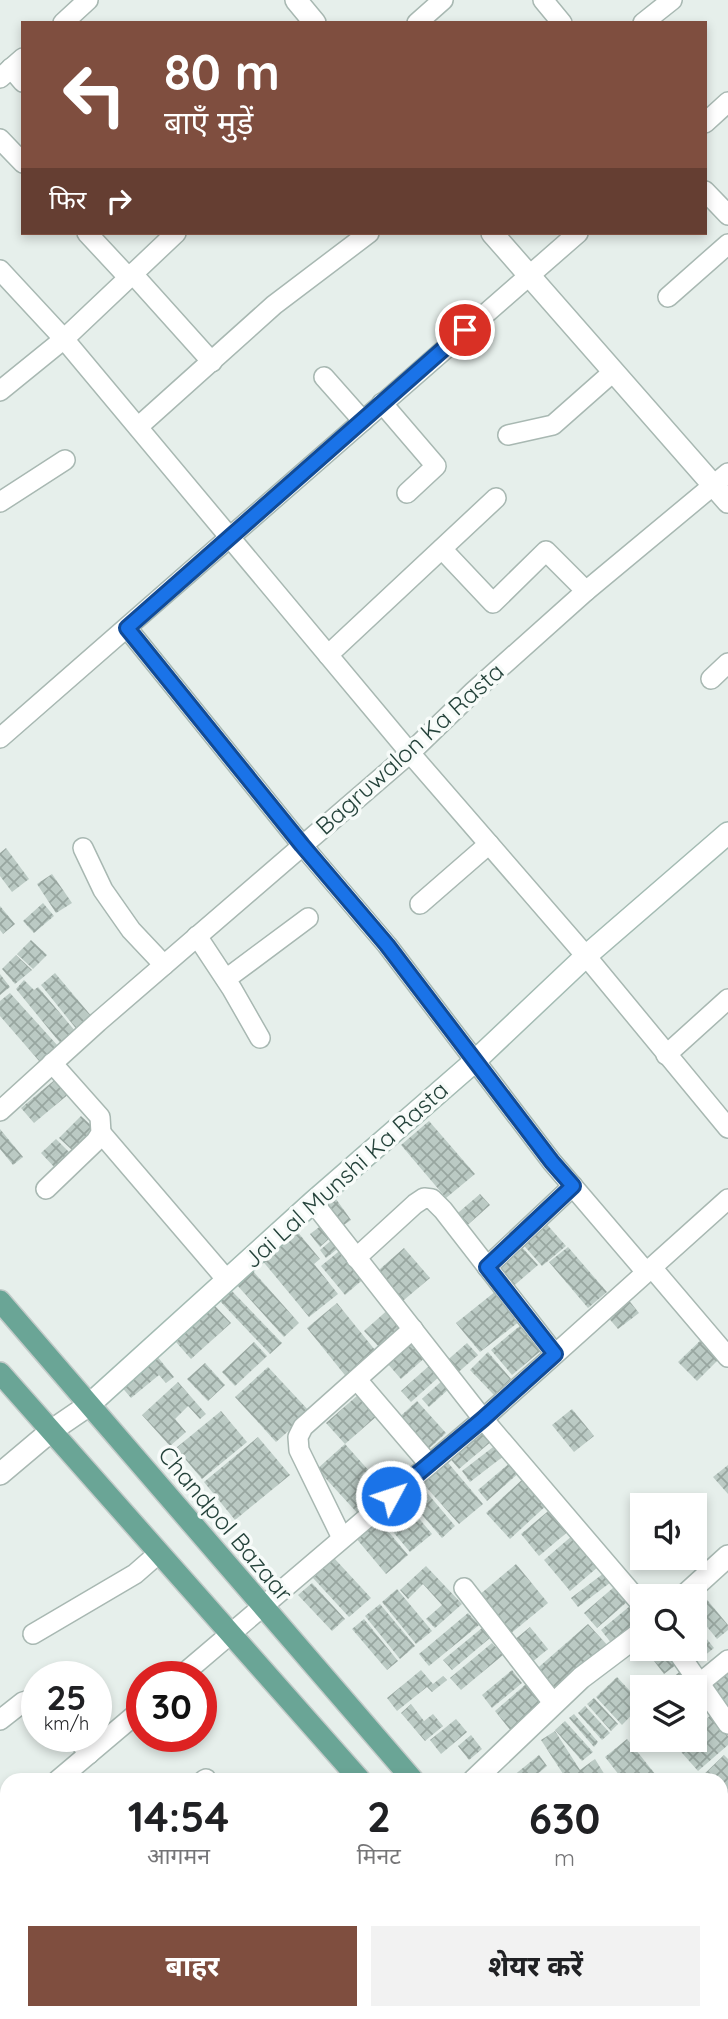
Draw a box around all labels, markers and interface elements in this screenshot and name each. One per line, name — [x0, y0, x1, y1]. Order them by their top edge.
text: 80 m — [164, 41, 280, 102]
icon: left — [49, 49, 140, 140]
text: बाएँ मुड़ें — [164, 102, 253, 142]
icon: right — [100, 182, 138, 220]
text: फिर — [49, 183, 86, 216]
pin — [435, 300, 495, 360]
icon: arrive — [446, 311, 484, 349]
street label: Bagruwalon Ka Rasta — [309, 656, 510, 841]
street label: Jai Lal Munshi Ka Rasta — [237, 1074, 454, 1274]
street label: Chandpol Bazaar — [152, 1440, 299, 1607]
position arrow — [354, 1459, 428, 1533]
map controls — [630, 1493, 707, 1752]
button: sound — [630, 1493, 707, 1570]
button: search — [630, 1584, 707, 1661]
speed limit sign: 30 — [126, 1661, 217, 1752]
text: 25 — [46, 1675, 87, 1719]
button: layers — [630, 1675, 707, 1752]
text: km/h — [44, 1712, 89, 1735]
text: 14:54 — [128, 1790, 229, 1843]
text: 2 — [367, 1790, 391, 1843]
text: 630 — [529, 1792, 600, 1845]
text: आगमन — [147, 1841, 210, 1870]
text: मिनट — [357, 1841, 401, 1870]
text: m — [554, 1843, 575, 1872]
button: बाहर — [28, 1926, 357, 2006]
button: शेयर करें — [371, 1926, 700, 2006]

